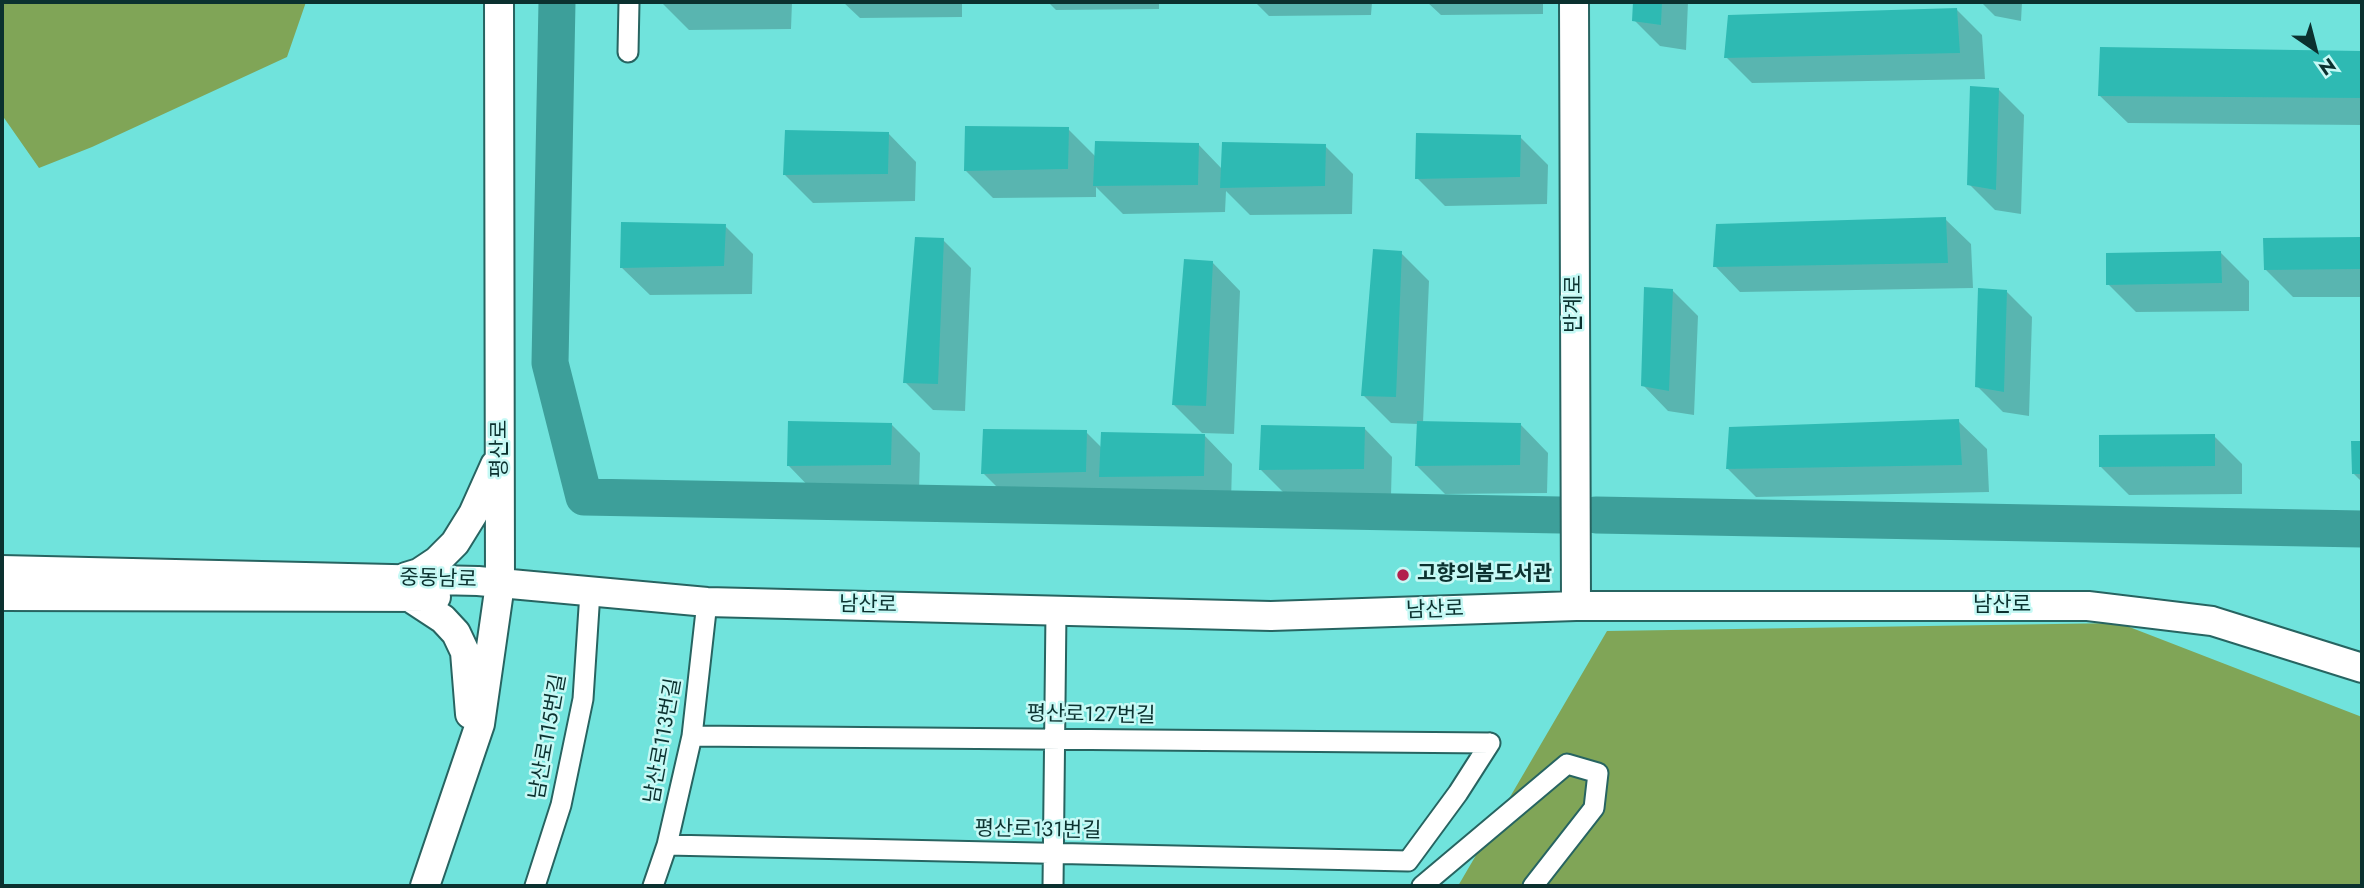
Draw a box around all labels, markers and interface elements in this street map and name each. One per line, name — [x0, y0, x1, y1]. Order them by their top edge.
north arrow — [2280, 14, 2350, 84]
text: N — [2313, 51, 2341, 82]
street label: 반계로 — [1562, 275, 1588, 333]
street label: 평산로 — [488, 420, 514, 478]
place label: 고향의봄도서관 — [1417, 562, 1552, 588]
street label: 중동남로 — [399, 566, 477, 594]
marker: 고향의봄도서관 — [1395, 567, 1411, 583]
street label: 남산로 — [839, 593, 897, 619]
street label: 남산로 — [1973, 593, 2031, 619]
street label: 남산로 — [1406, 597, 1464, 625]
street label: 남산로115번길 — [526, 672, 572, 802]
street label: 남산로113번길 — [641, 676, 687, 806]
street label: 평산로127번길 — [1026, 702, 1156, 730]
street label: 평산로131번길 — [974, 817, 1102, 845]

